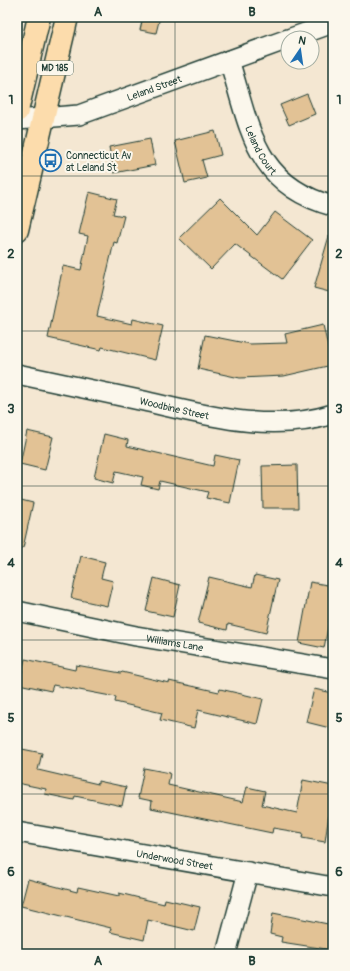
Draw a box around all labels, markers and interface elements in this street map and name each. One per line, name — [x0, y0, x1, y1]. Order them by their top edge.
text: A — [94, 4, 103, 20]
text: B — [248, 4, 256, 20]
north arrow — [280, 30, 320, 70]
text: N — [297, 34, 308, 48]
road number: MD 185 — [37, 61, 73, 75]
street label: Leland Street — [125, 73, 184, 104]
text: 1 — [8, 92, 14, 108]
text: 1 — [336, 92, 342, 108]
street label: Leland Court — [242, 124, 279, 178]
bus stop icon: Connecticut Av at Leland St — [37, 148, 63, 174]
place label: Connecticut Av at Leland St — [66, 150, 132, 174]
text: 2 — [7, 246, 15, 262]
text: 2 — [335, 246, 343, 262]
street label: Woodbine Street — [138, 395, 211, 423]
text: 3 — [7, 401, 15, 417]
text: 3 — [335, 401, 343, 417]
text: 4 — [7, 555, 15, 571]
text: 4 — [335, 555, 343, 571]
street label: Williams Lane — [145, 633, 204, 654]
text: 5 — [7, 710, 15, 726]
text: 5 — [335, 710, 343, 726]
street label: Underwood Street — [135, 848, 215, 873]
text: 6 — [7, 864, 15, 880]
text: 6 — [335, 864, 343, 880]
text: A — [94, 953, 103, 969]
text: B — [248, 953, 256, 969]

